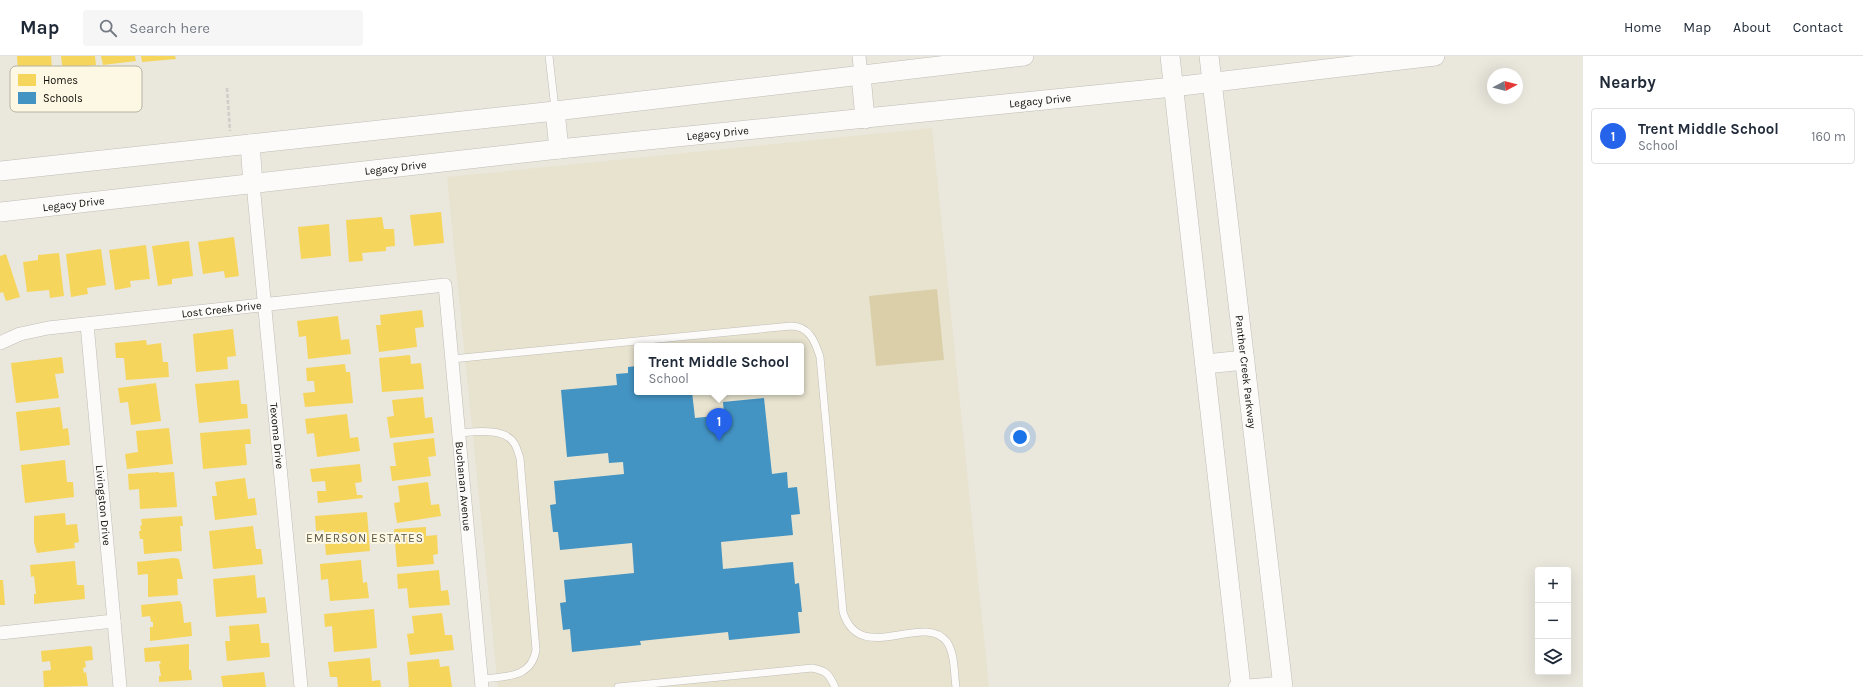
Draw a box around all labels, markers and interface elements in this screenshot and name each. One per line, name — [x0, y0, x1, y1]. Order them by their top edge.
search box — [83, 10, 363, 46]
text: Map — [20, 17, 59, 39]
icon: search — [97, 17, 119, 39]
text: Search here — [129, 19, 210, 37]
text: Home — [1624, 19, 1661, 36]
text: Map — [1683, 19, 1711, 36]
text: About — [1733, 19, 1771, 36]
text: Contact — [1793, 19, 1843, 36]
legend — [10, 66, 142, 112]
north arrow — [1487, 68, 1523, 104]
text: Nearby — [1599, 72, 1656, 92]
text: Homes — [43, 74, 78, 87]
street label: Legacy Drive — [1008, 91, 1072, 110]
text: Schools — [43, 92, 83, 105]
text: Trent Middle School — [1638, 120, 1779, 138]
street label: Legacy Drive — [686, 123, 750, 143]
text: 1 — [1611, 129, 1615, 144]
text: 160 m — [1811, 129, 1846, 144]
text: School — [1638, 138, 1678, 153]
street label: Legacy Drive — [364, 157, 427, 177]
street label: Legacy Drive — [42, 194, 106, 214]
street label: Lost Creek Drive — [181, 298, 262, 320]
street label: Panther Creek Parkway — [1233, 314, 1259, 429]
popup — [634, 343, 804, 395]
text: Trent Middle School — [649, 353, 789, 371]
text: School — [649, 371, 689, 386]
street label: Texoma Drive — [267, 402, 287, 470]
pin: 1 — [706, 408, 732, 441]
your location — [1010, 427, 1030, 447]
street label: Buchanan Avenue — [453, 441, 474, 532]
street label: Livingston Drive — [93, 464, 114, 547]
district label: EMERSON ESTATES — [306, 531, 424, 545]
map controls — [1535, 567, 1571, 675]
button: + — [1535, 567, 1571, 603]
button: − — [1535, 603, 1571, 639]
button: layers — [1535, 639, 1571, 675]

